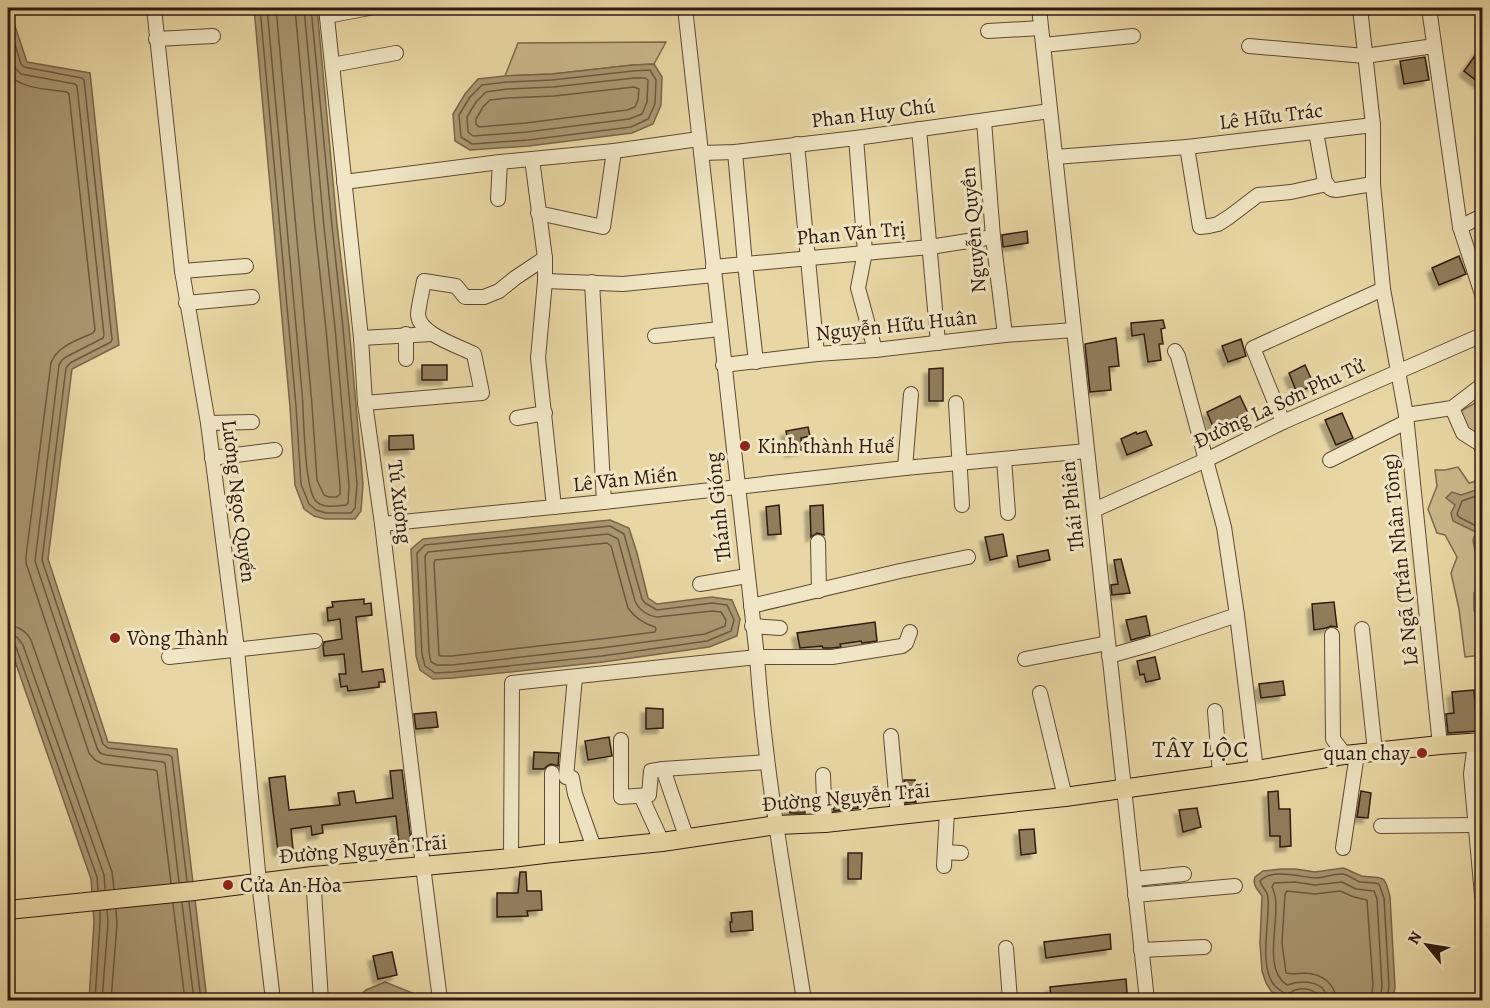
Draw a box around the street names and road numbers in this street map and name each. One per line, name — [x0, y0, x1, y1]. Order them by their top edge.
street label: Phan Huy Chú — [809, 91, 937, 134]
street label: Lê Hữu Trác — [1217, 96, 1325, 136]
street label: Nguyễn Quyền — [954, 166, 992, 294]
street label: Phan Văn Trị — [795, 214, 907, 252]
street label: Nguyễn Hữu Huân — [814, 303, 978, 347]
street label: Đường La Sơn Phu Tử — [1189, 351, 1370, 455]
street label: Lương Ngọc Quyến — [215, 418, 263, 584]
street label: Thánh Gióng — [698, 451, 738, 563]
street label: Lê Ngã (Trần Nhân Tông) — [1375, 453, 1425, 667]
street label: Tú Xương — [381, 459, 419, 546]
street label: Lê Văn Miến — [571, 460, 679, 498]
street label: Thái Phiên — [1053, 460, 1091, 552]
street label: Đường Nguyễn Trãi — [761, 776, 931, 818]
street label: Đường Nguyễn Trãi — [278, 828, 448, 870]

